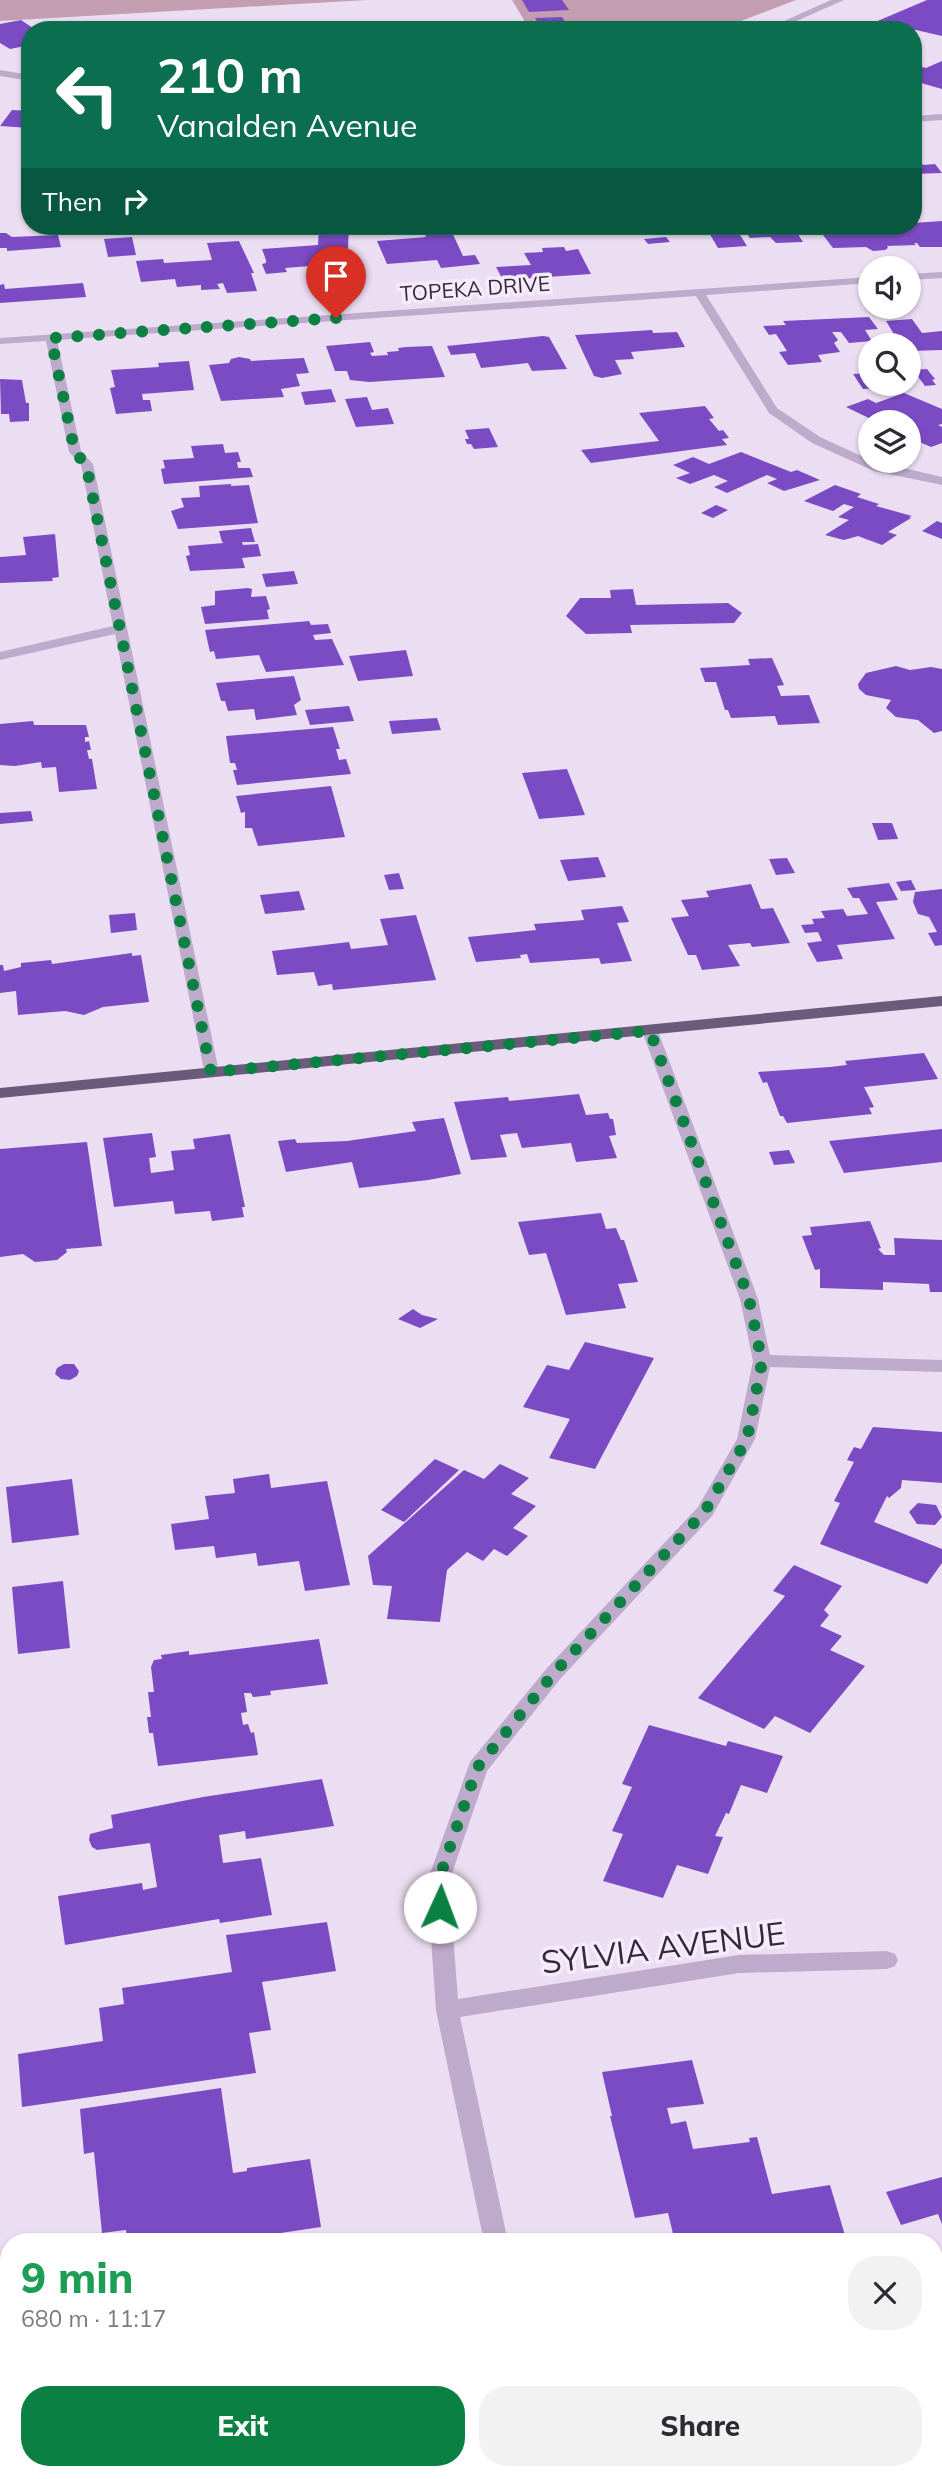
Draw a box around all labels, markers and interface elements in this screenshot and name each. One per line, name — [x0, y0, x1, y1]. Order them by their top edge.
text: 210 m — [157, 44, 303, 105]
icon: left — [42, 49, 133, 140]
text: Vanalden Avenue — [157, 105, 417, 145]
icon: right — [116, 182, 154, 220]
text: Then — [42, 185, 102, 218]
pin — [306, 246, 366, 318]
map controls — [858, 256, 921, 473]
button: sound — [858, 256, 921, 319]
icon: arrive — [317, 257, 355, 295]
street label: TOPEKA DRIVE — [399, 270, 551, 306]
button: search — [858, 333, 921, 396]
button: layers — [858, 410, 921, 473]
position arrow — [403, 1870, 477, 1944]
street label: SYLVIA AVENUE — [539, 1912, 787, 1982]
text: 9 min — [21, 2251, 134, 2304]
button: close — [848, 2256, 922, 2330]
text: 680 m · 11:17 — [21, 2304, 166, 2333]
button: Exit — [21, 2386, 465, 2466]
button: Share — [479, 2386, 922, 2466]

